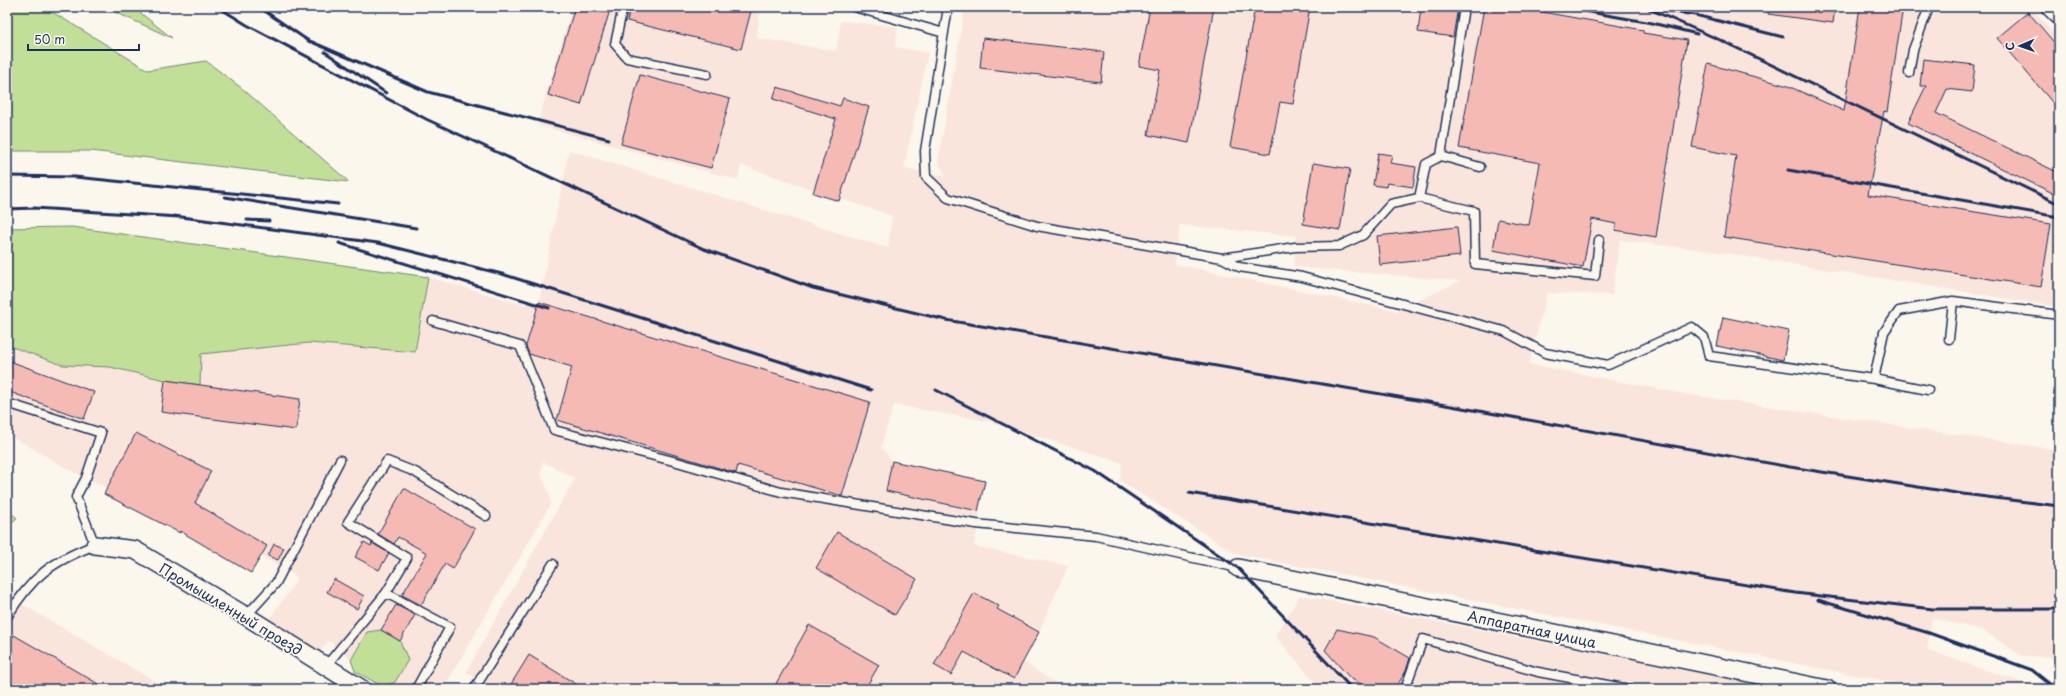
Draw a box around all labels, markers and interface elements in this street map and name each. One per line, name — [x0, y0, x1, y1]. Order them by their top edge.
scale bar — [28, 26, 139, 52]
north arrow — [2000, 26, 2040, 66]
text: 50 m — [34, 30, 65, 48]
text: С — [2001, 42, 2018, 51]
street label: Промышленный проезд — [155, 558, 307, 660]
street label: Аппаратная улица — [1466, 605, 1598, 653]

